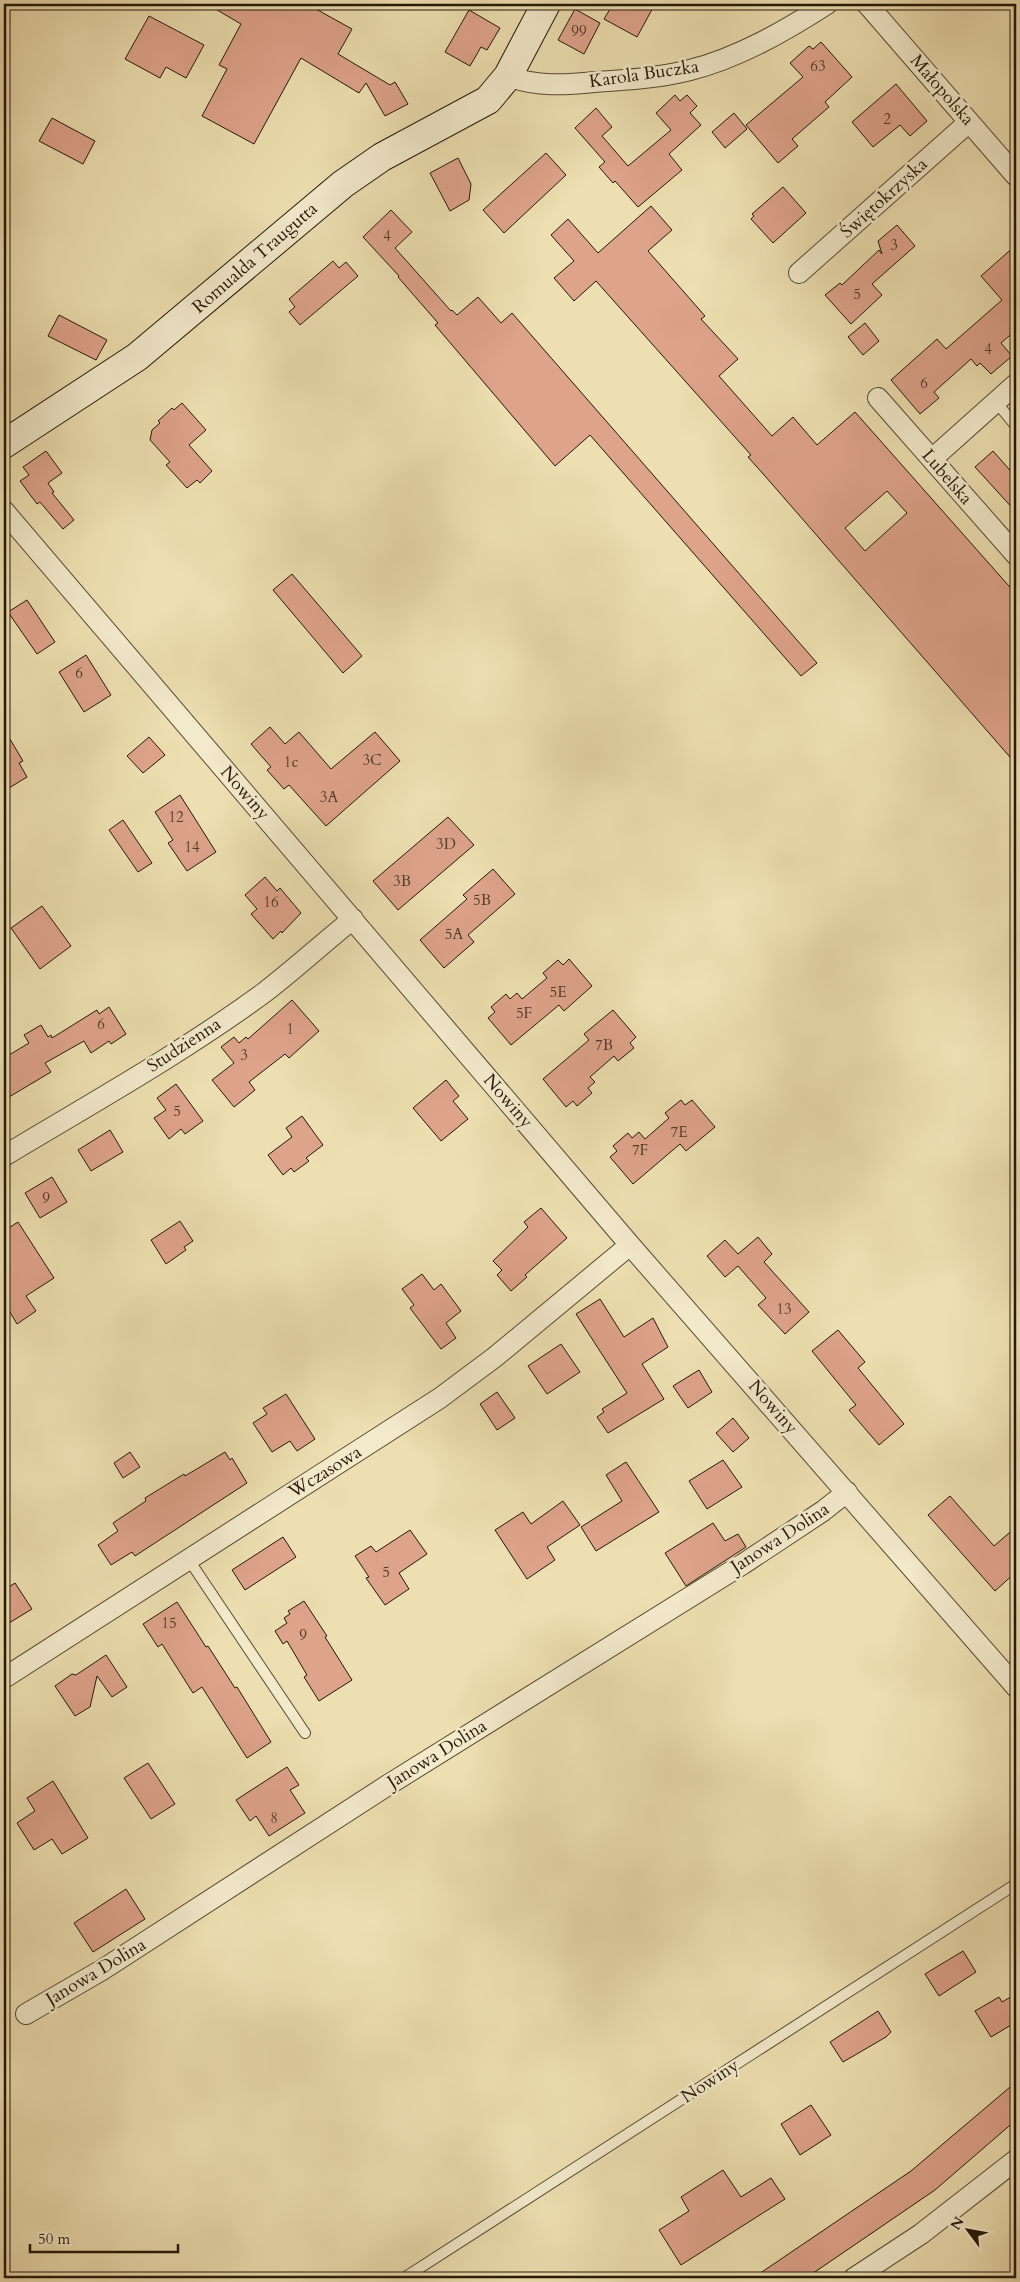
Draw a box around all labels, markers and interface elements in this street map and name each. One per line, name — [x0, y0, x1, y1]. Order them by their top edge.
house number: 99 — [571, 21, 587, 41]
street label: Małopolska — [904, 49, 980, 131]
street label: Karola Buczka — [588, 54, 701, 94]
house number: 63 — [810, 56, 826, 76]
house number: 2 — [883, 109, 891, 129]
street label: Świętokrzyska — [835, 152, 933, 244]
street label: Romualda Traugutta — [187, 196, 323, 319]
house number: 4 — [383, 226, 391, 246]
house number: 3 — [890, 235, 898, 255]
house number: 5 — [853, 284, 861, 304]
house number: 4 — [984, 339, 992, 359]
house number: 6 — [920, 373, 928, 393]
street label: Lubelska — [916, 444, 978, 510]
house number: 6 — [75, 663, 83, 683]
house number: 3C — [362, 750, 382, 770]
house number: 1c — [284, 752, 298, 772]
street label: Nowiny — [214, 761, 276, 826]
house number: 3A — [320, 787, 339, 807]
house number: 12 — [168, 807, 184, 827]
house number: 3D — [436, 834, 456, 854]
house number: 14 — [184, 837, 200, 857]
house number: 3B — [393, 871, 411, 891]
house number: 5B — [473, 890, 491, 910]
house number: 16 — [263, 892, 279, 912]
house number: 5A — [445, 924, 464, 944]
house number: 5E — [550, 982, 566, 1002]
house number: 5F — [516, 1003, 532, 1023]
street label: Studzienna — [142, 1012, 226, 1078]
house number: 6 — [97, 1014, 105, 1034]
house number: 1 — [286, 1019, 294, 1039]
house number: 7B — [595, 1035, 613, 1055]
house number: 3 — [240, 1045, 248, 1065]
street label: Nowiny — [477, 1069, 539, 1134]
house number: 5 — [173, 1101, 181, 1121]
house number: 7E — [671, 1122, 687, 1142]
house number: 7F — [632, 1140, 648, 1160]
house number: 9 — [42, 1188, 50, 1208]
house number: 13 — [776, 1299, 792, 1319]
street label: Nowiny — [742, 1375, 804, 1440]
street label: Wczasowa — [283, 1440, 367, 1505]
street label: Janowa Dolina — [723, 1497, 834, 1581]
house number: 5 — [382, 1562, 390, 1582]
house number: 15 — [161, 1613, 177, 1633]
house number: 9 — [299, 1625, 307, 1645]
street label: Janowa Dolina — [380, 1713, 492, 1796]
house number: 8 — [270, 1808, 278, 1828]
street label: Janowa Dolina — [39, 1932, 151, 2013]
street label: Nowiny — [676, 2053, 744, 2109]
north arrow — [942, 2204, 992, 2254]
text: N — [946, 2213, 969, 2234]
scale bar — [30, 2222, 178, 2254]
text: 50 m — [38, 2229, 70, 2249]

